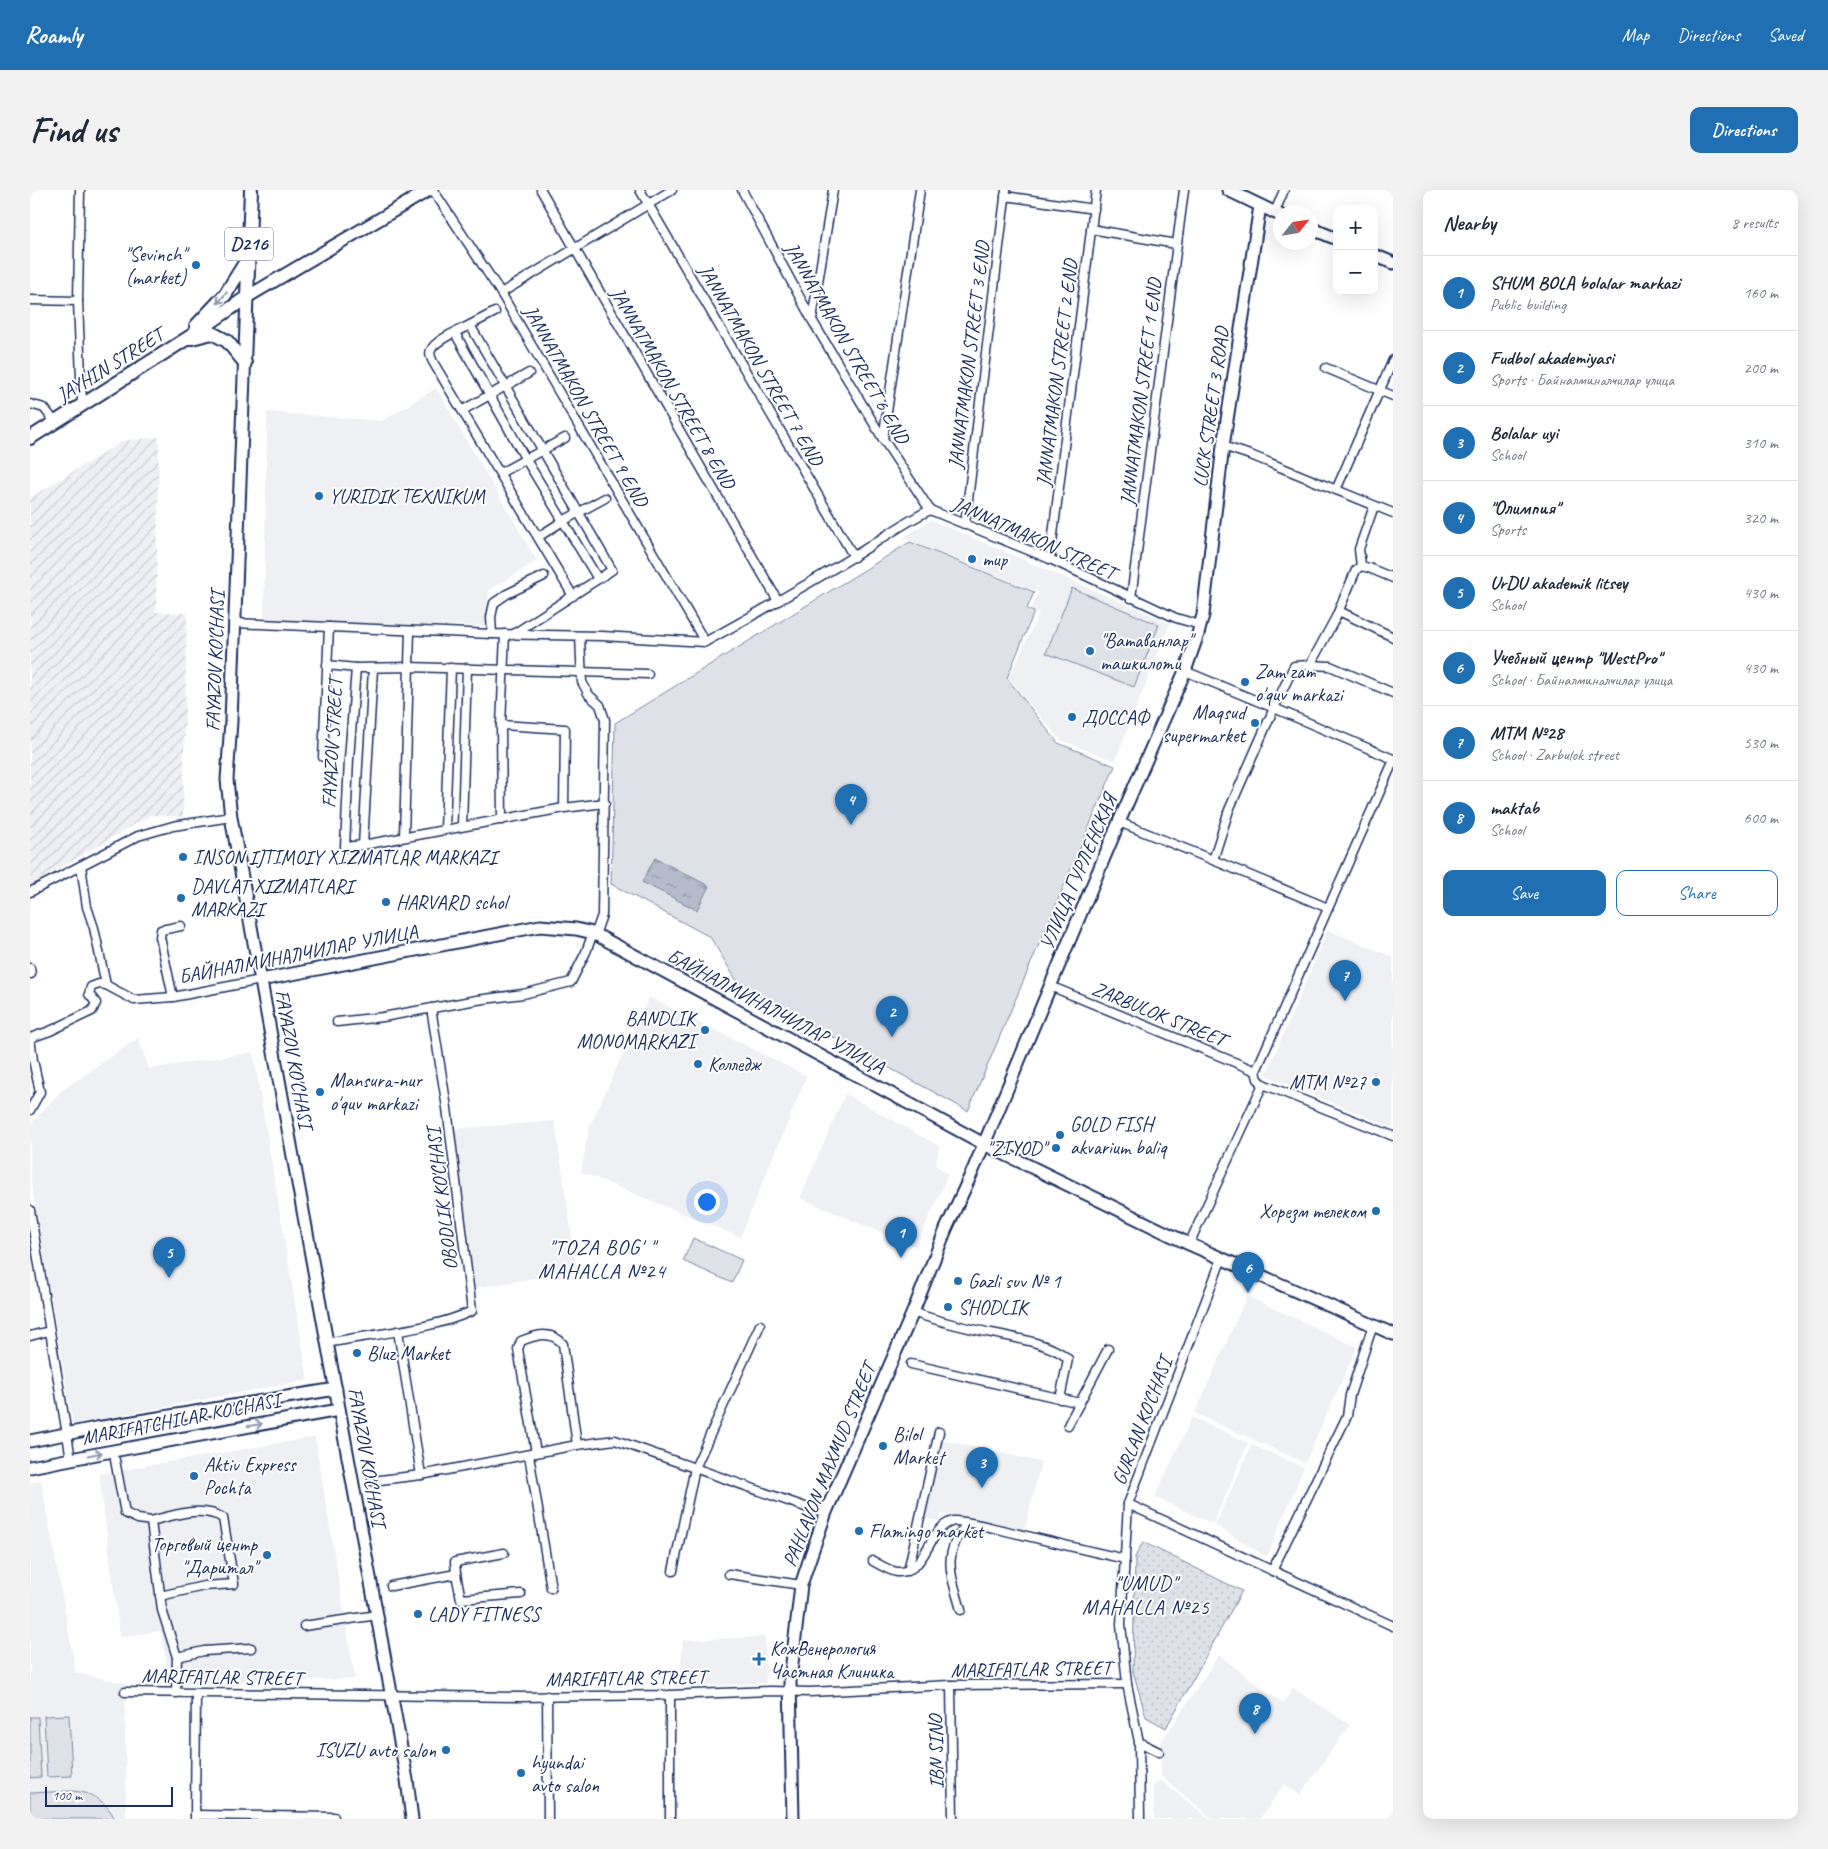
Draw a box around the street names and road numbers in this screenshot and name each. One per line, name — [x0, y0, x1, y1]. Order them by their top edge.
road number: D216 — [225, 228, 273, 260]
street label: JANNATMAKON STREET 6 END — [778, 237, 916, 450]
street label: JANNATMAKON STREET 3 END — [943, 239, 996, 471]
street label: JANNATMAKON STREET 2 END — [1031, 257, 1084, 489]
street label: JANNATMAKON STREET 7 END — [692, 259, 830, 472]
street label: JANNATMAKON STREET 1 END — [1115, 276, 1168, 508]
street label: JANNATMAKON STREET 8 END — [604, 282, 742, 495]
street label: JANNATMAKON STREET 9 END — [517, 300, 655, 513]
street label: JAYHIN STREET — [51, 320, 172, 408]
street label: LUCK STREET 3 ROAD — [1187, 324, 1235, 489]
street label: JANNATMAKON STREET — [948, 490, 1124, 587]
street label: FAYAZOV KO'CHASI — [200, 586, 230, 732]
street label: FAYAZOV STREET — [316, 673, 348, 808]
street label: УЛИЦА ГУРЛЕНСКАЯ — [1034, 788, 1123, 953]
street label: БАЙНАЛМИНАЛЧИЛАР УЛИЦА — [177, 918, 420, 989]
street label: БАЙНАЛМИНАЛЧИЛАР УЛИЦА — [663, 943, 890, 1079]
street label: ZARBULOK STREET — [1089, 976, 1234, 1054]
street label: FAYAZOV KO'CHASI — [269, 988, 319, 1134]
street label: OBODLIK KO'CHASI — [420, 1122, 463, 1272]
street label: GURLAN KO'CHASI — [1106, 1350, 1179, 1488]
street label: PAHLAVON MAXMUD STREET — [777, 1356, 883, 1570]
street label: FAYAZOV KO'CHASI — [342, 1386, 392, 1532]
street label: MARIFATCHILAR KO'CHASI — [80, 1387, 286, 1450]
street label: MARIFATLAR STREET — [950, 1655, 1115, 1683]
street label: MARIFATLAR STREET — [141, 1663, 306, 1691]
street label: MARIFATLAR STREET — [545, 1664, 710, 1692]
street label: IBN SINO — [923, 1713, 949, 1789]

